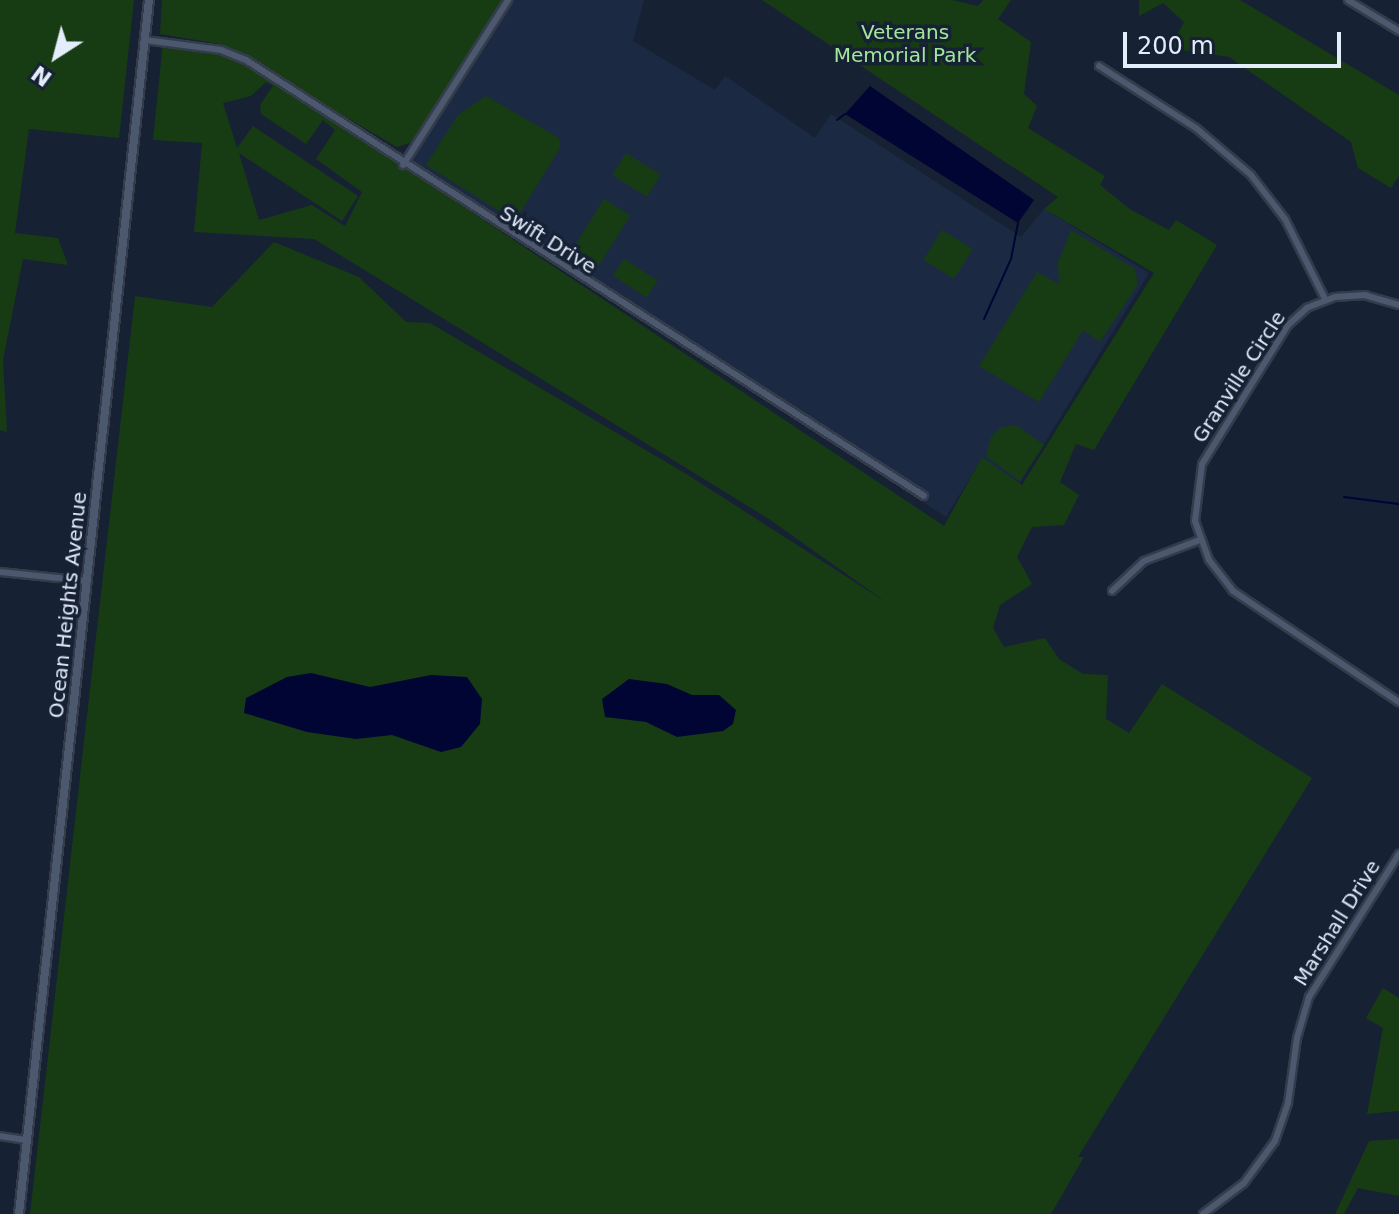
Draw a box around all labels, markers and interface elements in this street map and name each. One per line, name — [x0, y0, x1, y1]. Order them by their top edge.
north arrow — [16, 16, 96, 96]
scale bar — [1127, 16, 1345, 66]
park label: Veterans Memorial Park — [834, 21, 976, 68]
text: 200 m — [1137, 32, 1214, 60]
text: N — [27, 60, 56, 91]
street label: Swift Drive — [495, 201, 601, 279]
street label: Granville Circle — [1188, 307, 1290, 447]
street label: Ocean Heights Avenue — [44, 491, 92, 719]
street label: Marshall Drive — [1289, 856, 1385, 990]

